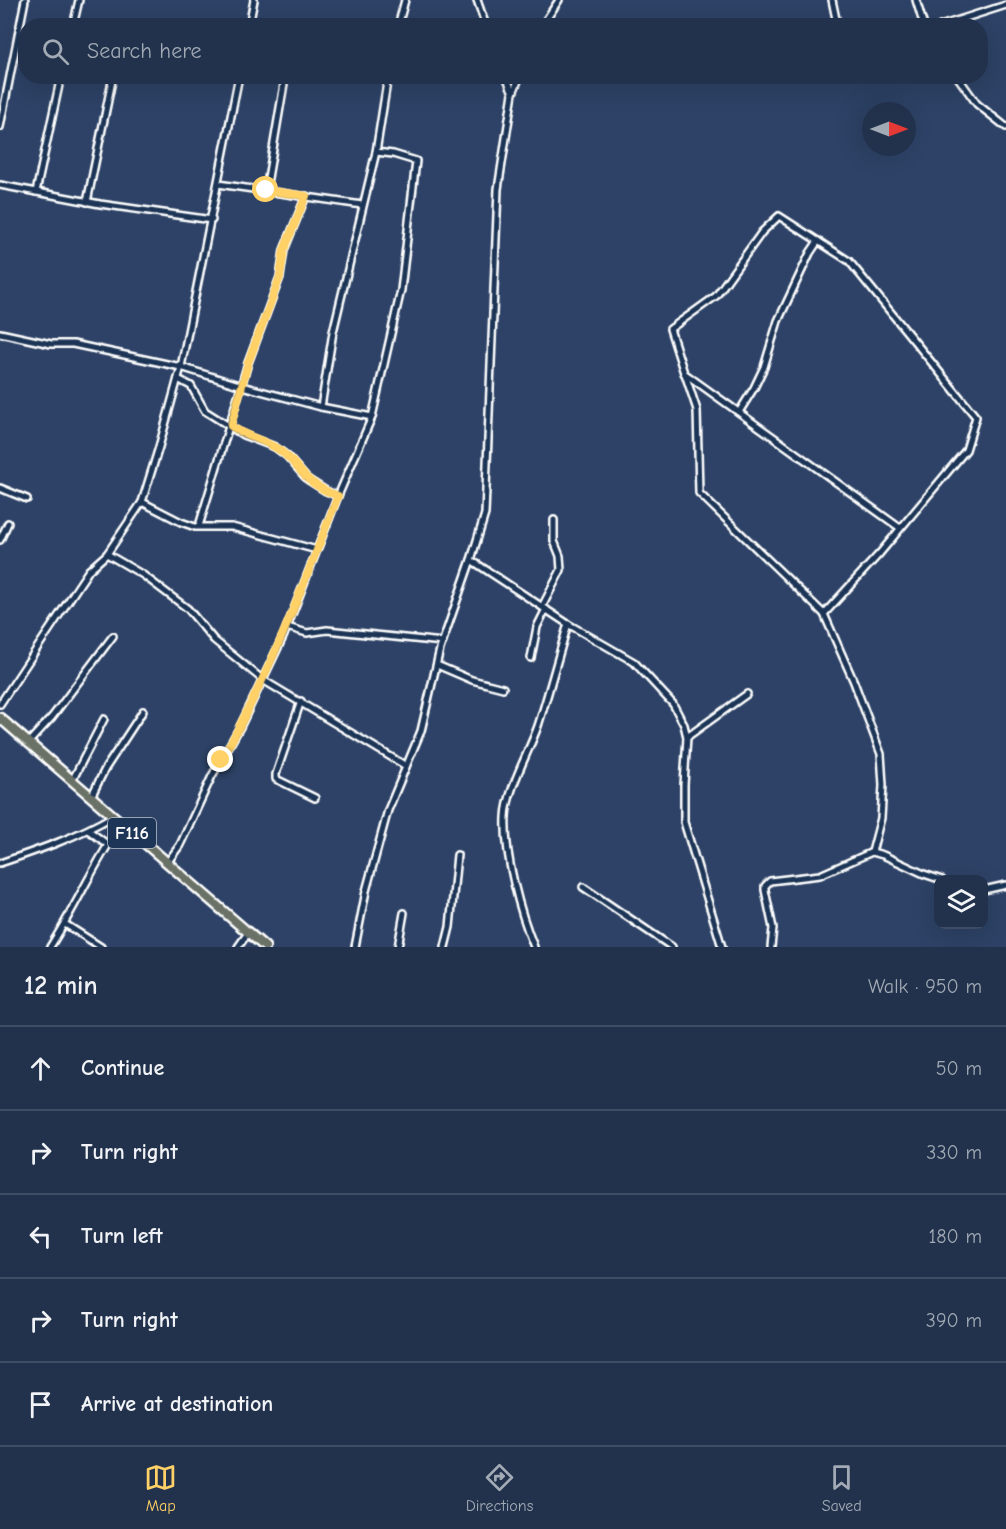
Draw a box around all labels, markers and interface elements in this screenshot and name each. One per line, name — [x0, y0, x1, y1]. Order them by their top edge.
search box — [18, 18, 988, 84]
icon: search — [39, 35, 72, 68]
text: Search here — [87, 38, 202, 64]
north arrow — [862, 102, 916, 156]
route start — [252, 176, 278, 202]
route end — [207, 746, 233, 772]
road number: F116 — [108, 818, 156, 848]
map controls — [934, 875, 988, 929]
button: layers — [934, 875, 988, 929]
text: 12 min — [24, 971, 98, 1001]
text: Walk · 950 m — [868, 975, 982, 998]
icon: ahead — [24, 1052, 57, 1085]
text: Continue — [81, 1055, 164, 1081]
text: 50 m — [936, 1057, 982, 1080]
icon: right — [24, 1136, 57, 1169]
text: Turn right — [81, 1139, 178, 1165]
text: 330 m — [926, 1141, 982, 1164]
icon: left — [24, 1220, 57, 1253]
text: Turn left — [81, 1223, 163, 1249]
text: 180 m — [928, 1225, 982, 1248]
icon: right — [24, 1304, 57, 1337]
text: Turn right — [81, 1307, 178, 1333]
text: 390 m — [926, 1309, 982, 1332]
icon: arrive — [24, 1388, 57, 1421]
text: Arrive at destination — [81, 1391, 273, 1417]
tab: Map — [144, 1461, 177, 1515]
tab: Directions — [466, 1461, 533, 1515]
tab: Saved — [822, 1461, 862, 1515]

